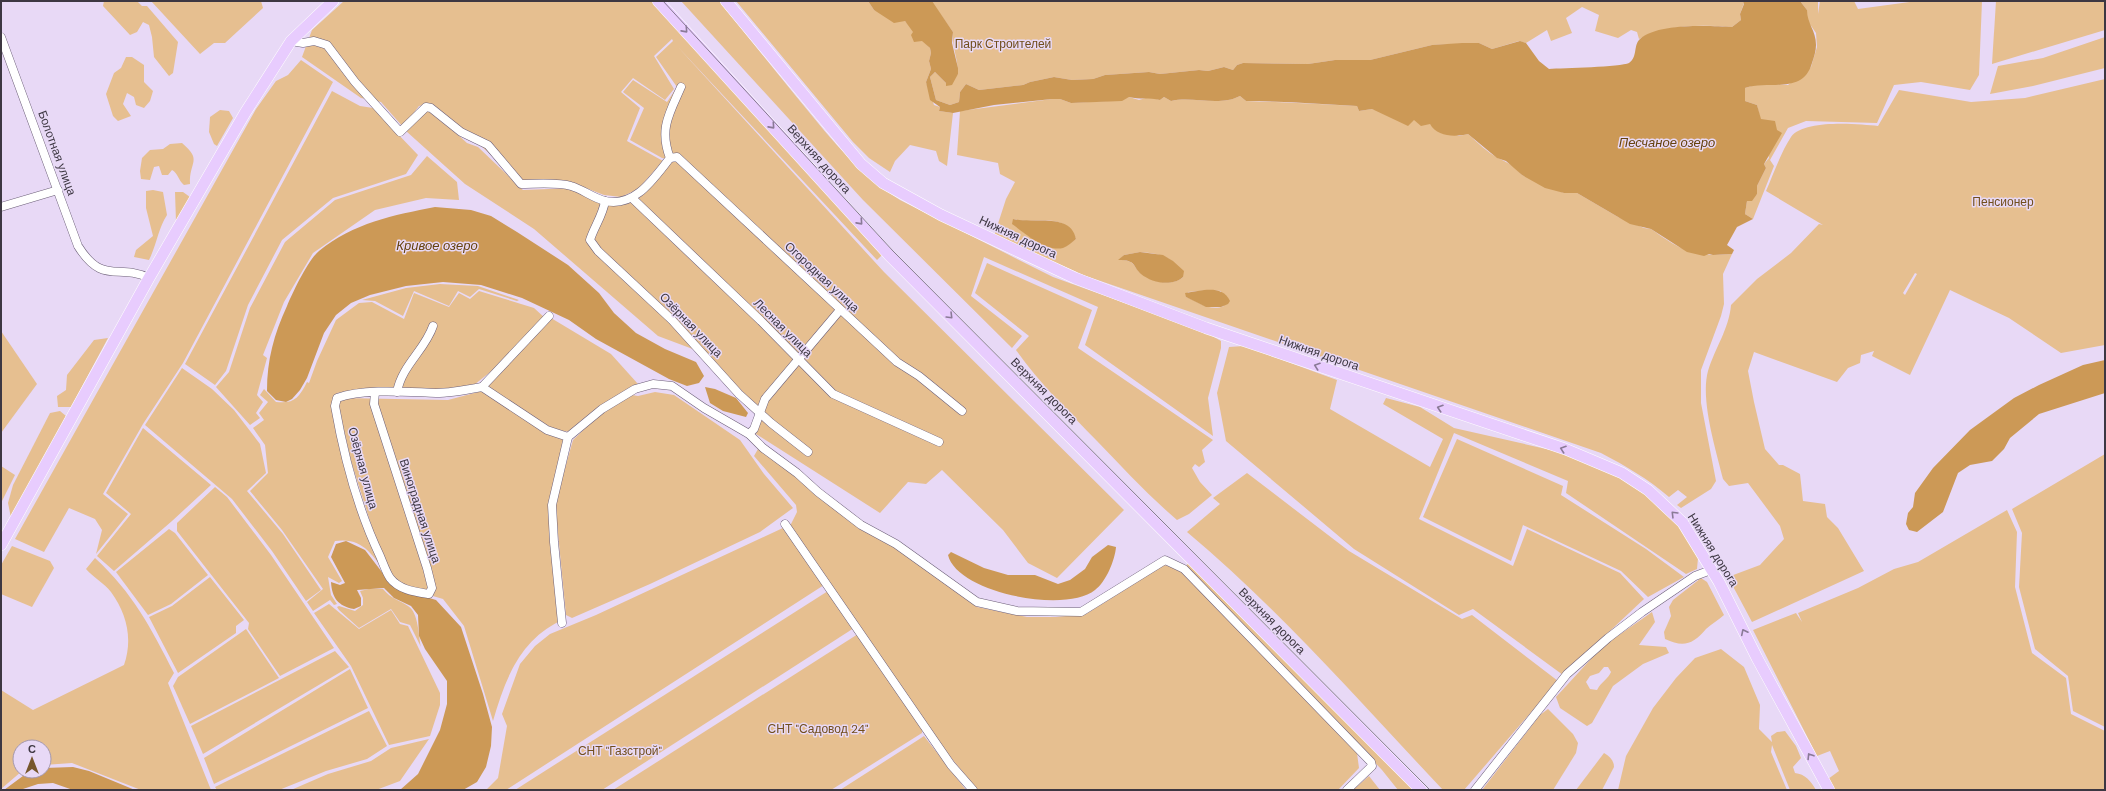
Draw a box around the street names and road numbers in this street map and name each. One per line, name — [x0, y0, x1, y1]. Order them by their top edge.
street label: Болотная улица — [34, 108, 80, 198]
street label: Верхняя дорога — [784, 121, 855, 197]
street label: Нижняя дорога — [977, 212, 1060, 262]
street label: Огородная улица — [781, 238, 863, 316]
street label: Озёрная улица — [656, 289, 726, 361]
street label: Лесная улица — [750, 295, 816, 361]
street label: Нижняя дорога — [1277, 332, 1362, 374]
street label: Верхняя дорога — [1007, 354, 1081, 428]
street label: Озёрная улица — [344, 425, 382, 511]
street label: Виноградная улица — [396, 457, 445, 565]
street label: Нижняя дорога — [1684, 510, 1742, 590]
street label: Верхняя дорога — [1235, 584, 1309, 658]

